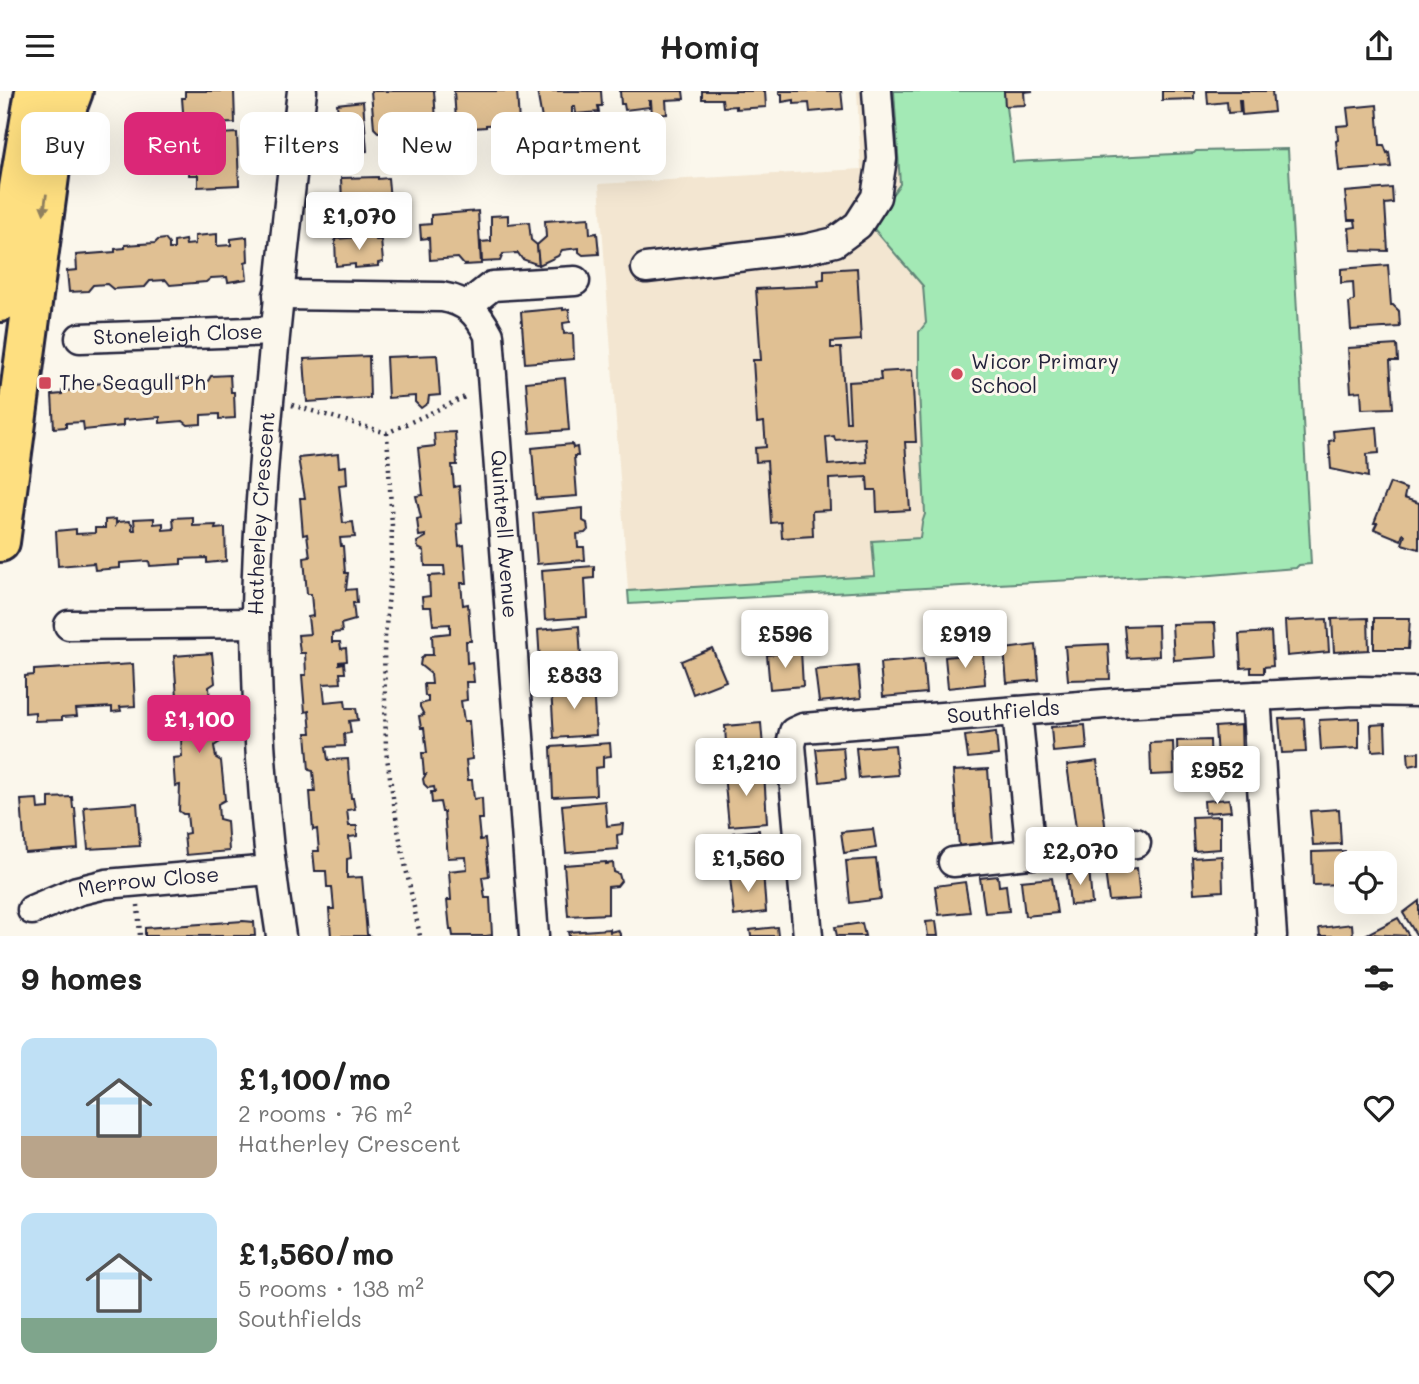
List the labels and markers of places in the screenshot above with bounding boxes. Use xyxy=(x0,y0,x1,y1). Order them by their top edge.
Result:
pin: £1,070 xyxy=(302,193,416,252)
place label: Wicor Primary School xyxy=(971,347,1119,398)
marker: Wicor Primary School xyxy=(949,366,965,382)
place label: The Seagull Ph xyxy=(59,368,206,395)
marker: The Seagull Ph xyxy=(37,375,53,391)
pin: £596 xyxy=(744,611,826,670)
pin: £919 xyxy=(924,611,1006,670)
pin: £833 xyxy=(533,651,615,711)
pin: £1,100 xyxy=(142,695,256,755)
pin: £1,210 xyxy=(689,739,803,798)
pin: £952 xyxy=(1176,747,1258,806)
pin: £2,070 xyxy=(1023,827,1137,887)
pin: £1,560 xyxy=(691,835,805,894)

